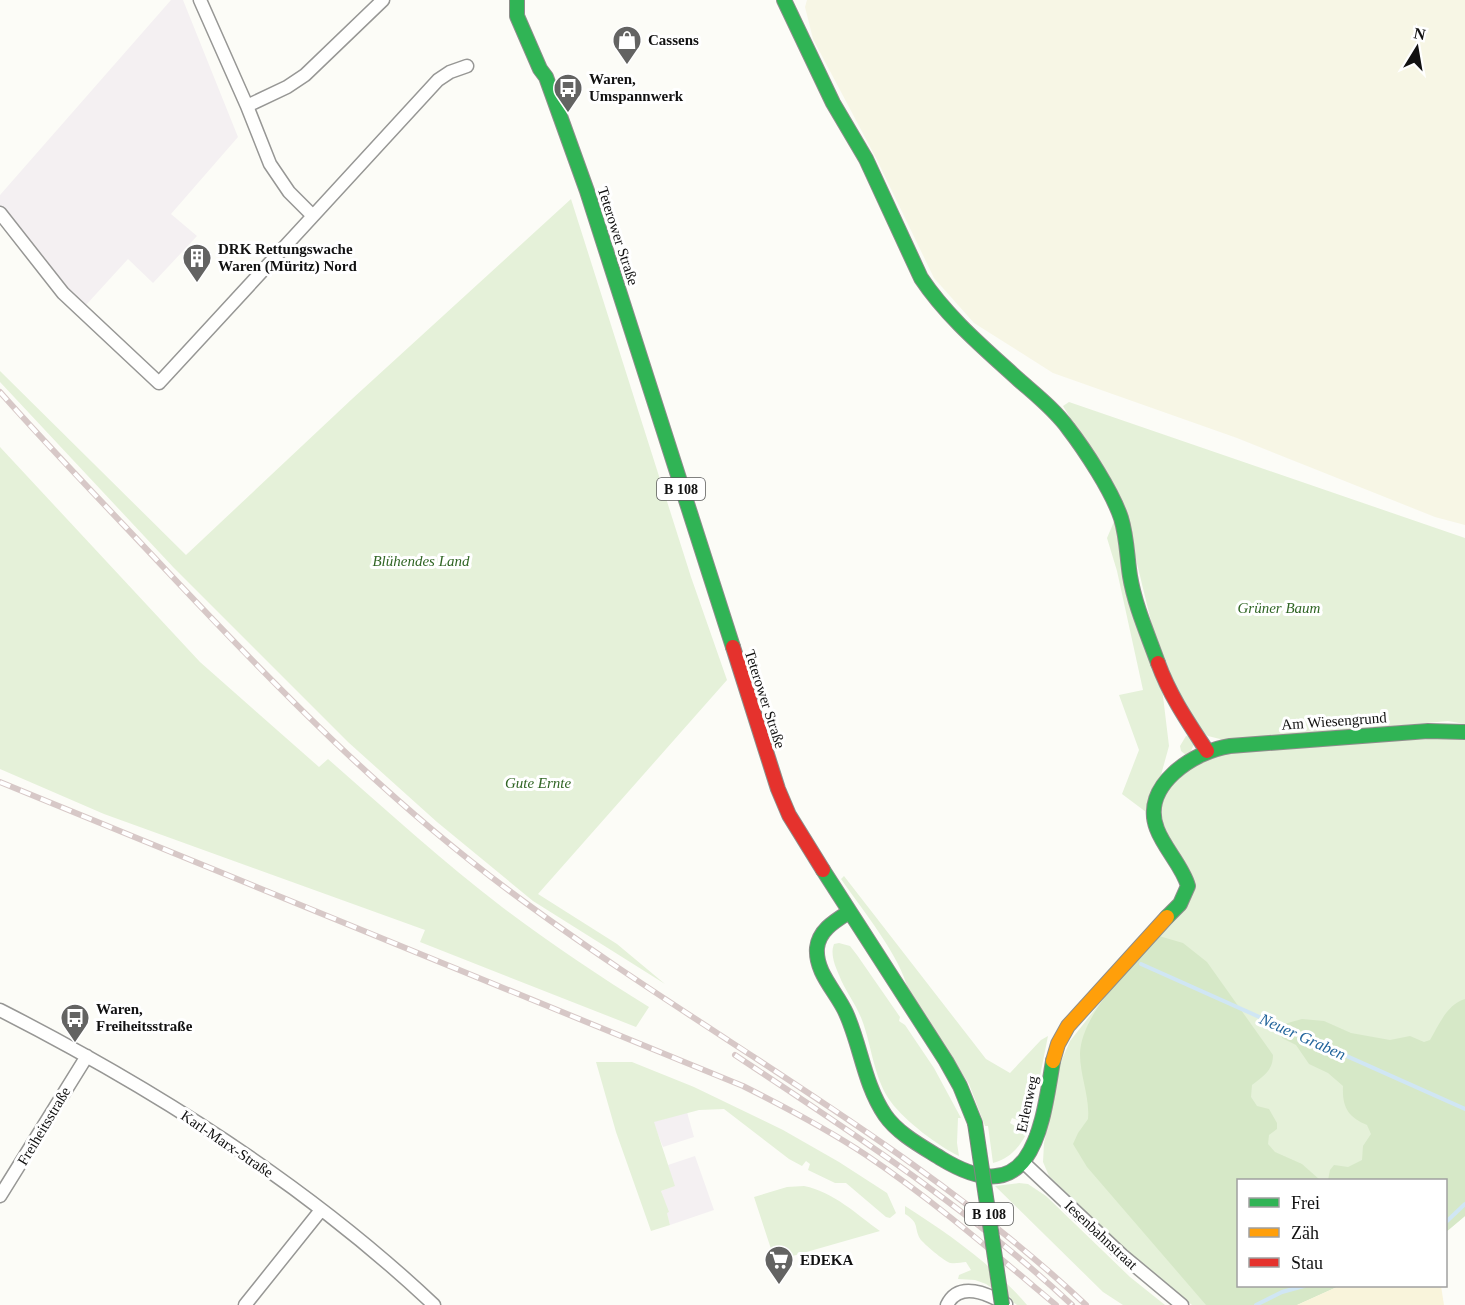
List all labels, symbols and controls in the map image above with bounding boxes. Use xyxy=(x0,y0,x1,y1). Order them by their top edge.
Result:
north arrow xyxy=(1387,18,1447,78)
shop icon: Cassens xyxy=(611,24,643,66)
text: N xyxy=(1412,24,1427,43)
place label: Cassens xyxy=(648,32,699,48)
place label: Waren, Umspannwerk xyxy=(589,71,684,104)
bus stop icon: Waren, Umspannwerk xyxy=(552,72,584,114)
street label: Teterower Straße xyxy=(595,185,642,288)
place label: DRK Rettungswache Waren (Müritz) Nord xyxy=(218,241,358,275)
building icon: DRK Rettungswache Waren (Müritz) Nord xyxy=(181,242,213,284)
road number: B 108 xyxy=(657,478,705,500)
park label: Blühendes Land xyxy=(372,553,470,569)
park label: Grüner Baum xyxy=(1238,600,1321,616)
street label: Teterower Straße xyxy=(742,648,789,751)
street label: Am Wiesengrund xyxy=(1281,709,1388,733)
park label: Gute Ernte xyxy=(505,775,571,791)
place label: Waren, Freiheitsstraße xyxy=(96,1001,193,1034)
bus stop icon: Waren, Freiheitsstraße xyxy=(59,1002,91,1044)
water label: Neuer Graben xyxy=(1256,1010,1348,1063)
street label: Erlenweg xyxy=(1013,1074,1041,1134)
street label: Freiheitsstraße xyxy=(14,1084,74,1168)
street label: Karl-Marx-Straße xyxy=(178,1107,276,1181)
legend xyxy=(1237,1179,1447,1287)
text: Frei xyxy=(1291,1193,1320,1213)
street label: Iesenbahnstraat xyxy=(1061,1197,1141,1273)
road number: B 108 xyxy=(965,1203,1013,1225)
text: Zäh xyxy=(1291,1223,1319,1243)
supermarket icon: EDEKA xyxy=(763,1244,795,1286)
place label: EDEKA xyxy=(800,1252,854,1268)
text: Stau xyxy=(1291,1253,1323,1273)

